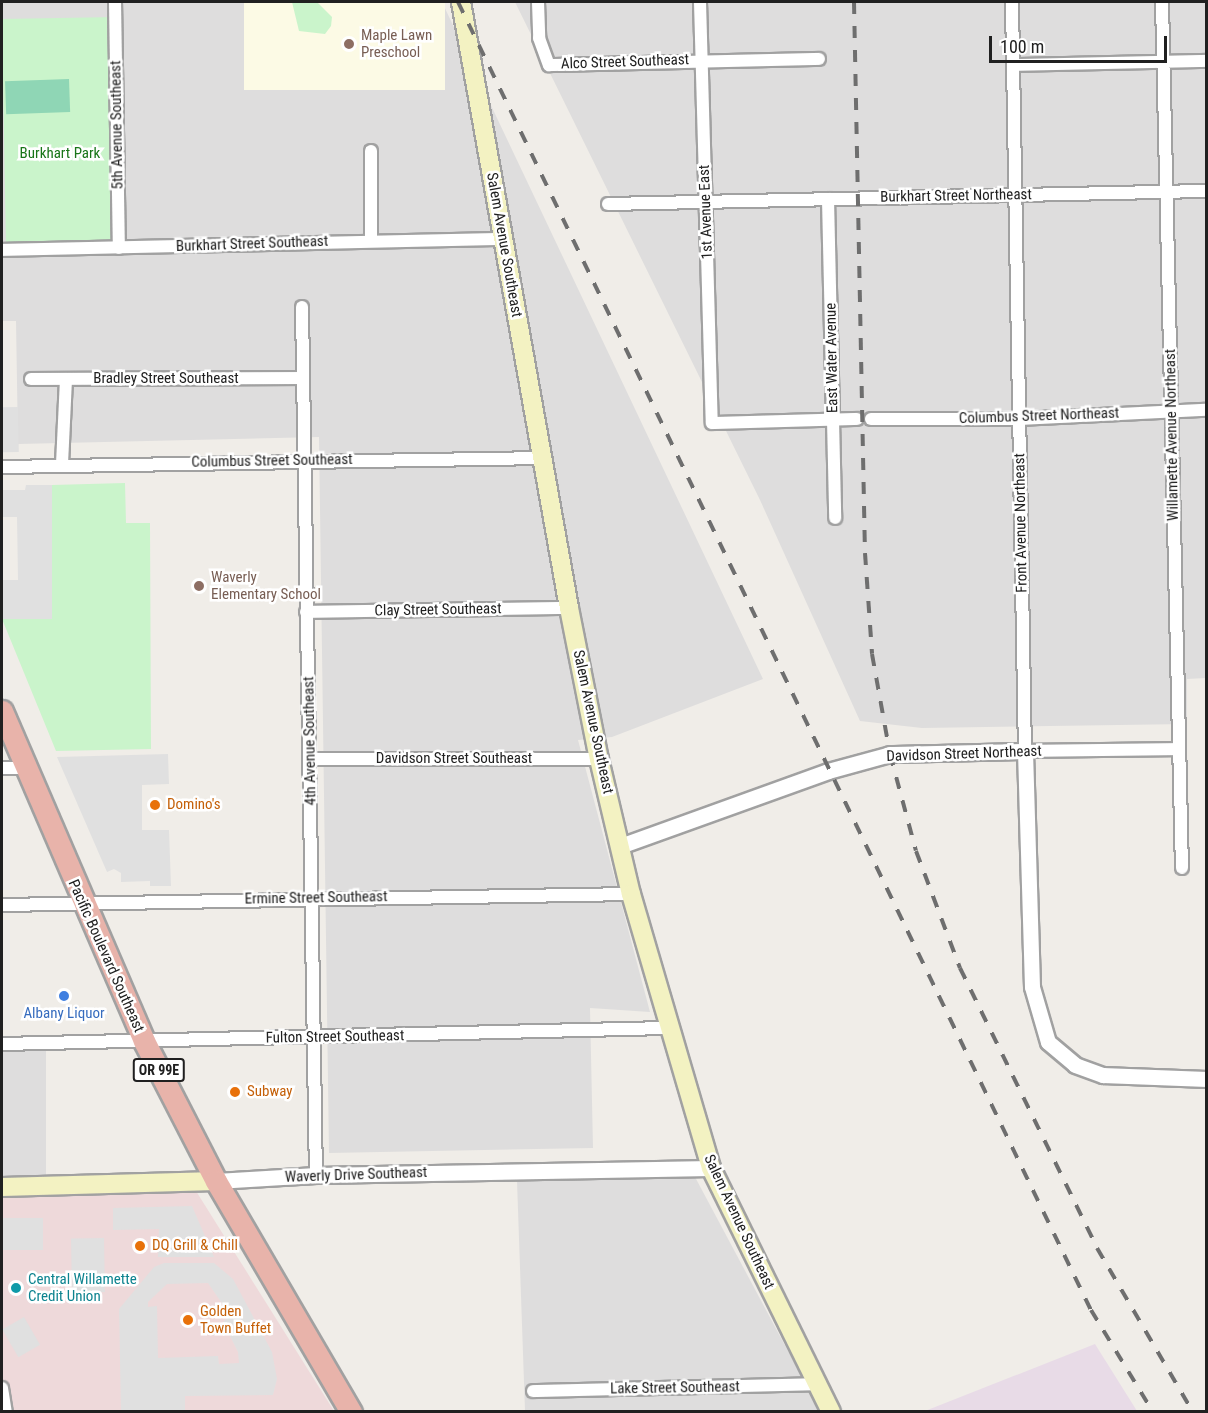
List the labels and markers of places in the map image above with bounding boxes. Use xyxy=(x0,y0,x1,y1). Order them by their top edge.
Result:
place label: Maple Lawn Preschool xyxy=(361,26,432,61)
marker: Maple Lawn Preschool xyxy=(342,37,356,51)
place label: Waverly Elementary School xyxy=(211,568,321,603)
marker: Waverly Elementary School xyxy=(192,579,206,593)
place label: Domino's xyxy=(167,796,221,814)
marker: Domino's xyxy=(148,798,162,812)
marker: Albany Liquor xyxy=(57,989,71,1003)
place label: Albany Liquor xyxy=(23,1005,105,1023)
place label: Subway xyxy=(247,1083,292,1101)
marker: Subway xyxy=(228,1085,242,1099)
place label: DQ Grill & Chill xyxy=(152,1237,238,1255)
marker: DQ Grill & Chill xyxy=(133,1239,147,1253)
place label: Central Willamette Credit Union xyxy=(28,1270,137,1305)
marker: Central Willamette Credit Union xyxy=(9,1281,23,1295)
place label: Golden Town Buffet xyxy=(200,1302,271,1337)
marker: Golden Town Buffet xyxy=(181,1313,195,1327)

